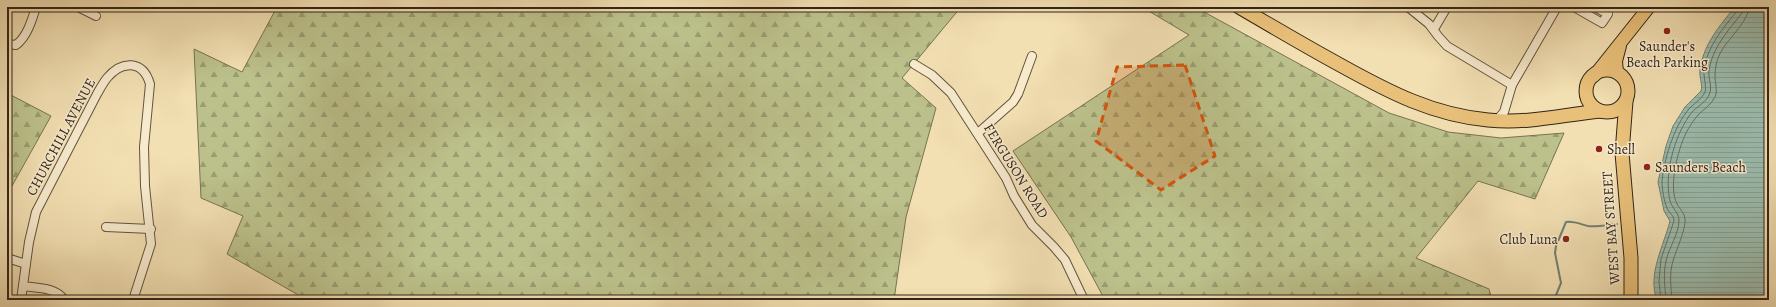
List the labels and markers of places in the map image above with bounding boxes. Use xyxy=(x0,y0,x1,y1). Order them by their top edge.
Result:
marker: Saunder's Beach Parking xyxy=(1662,26,1672,36)
place label: Saunder's Beach Parking xyxy=(1626,37,1708,72)
place label: Shell xyxy=(1607,140,1635,159)
marker: Shell xyxy=(1594,144,1604,154)
place label: Saunders Beach xyxy=(1655,158,1746,177)
marker: Saunders Beach xyxy=(1642,162,1652,172)
place label: Club Luna xyxy=(1499,230,1558,249)
marker: Club Luna xyxy=(1561,234,1571,244)

